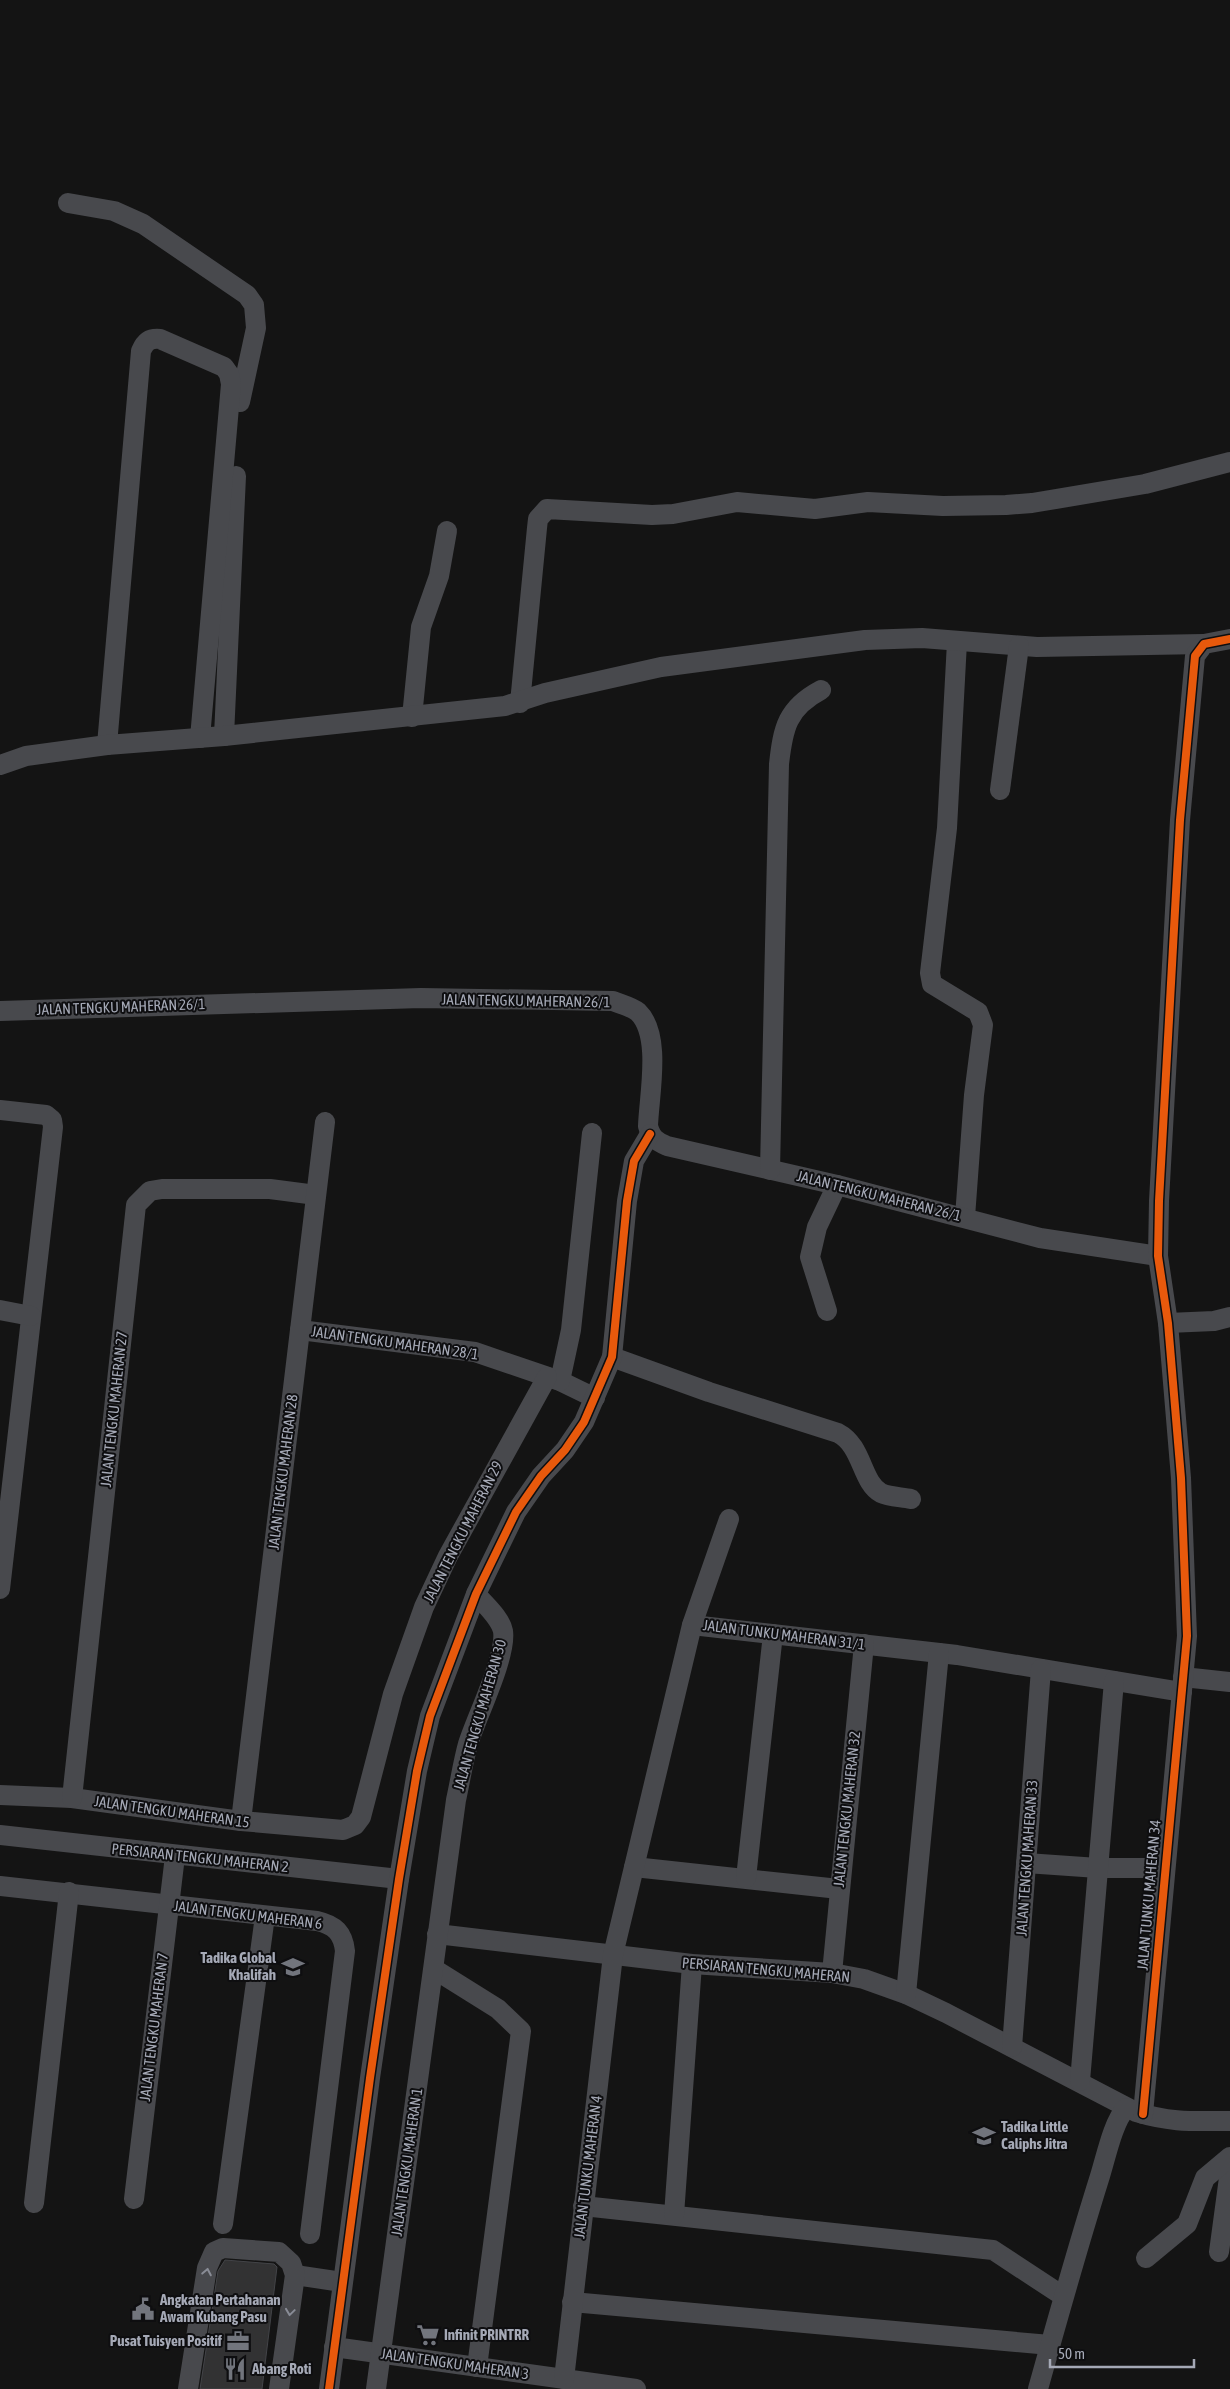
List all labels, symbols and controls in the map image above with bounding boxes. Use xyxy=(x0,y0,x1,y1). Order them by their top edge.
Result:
street label: JALAN TENGKU MAHERAN 26/1 xyxy=(442,991,611,1010)
street label: JALAN TENGKU MAHERAN 26/1 xyxy=(36,995,206,1018)
street label: JALAN TENGKU MAHERAN 26/1 xyxy=(795,1167,963,1224)
street label: JALAN TENGKU MAHERAN 28/1 xyxy=(310,1322,480,1363)
street label: JALAN TENGKU MAHERAN 27 xyxy=(97,1330,130,1488)
street label: JALAN TENGKU MAHERAN 28 xyxy=(265,1393,300,1551)
street label: JALAN TENGKU MAHERAN 29 xyxy=(419,1458,506,1605)
street label: JALAN TUNKU MAHERAN 31/1 xyxy=(702,1616,866,1653)
street label: JALAN TENGKU MAHERAN 30 xyxy=(450,1637,509,1792)
street label: JALAN TENGKU MAHERAN 32 xyxy=(830,1730,863,1888)
street label: JALAN TENGKU MAHERAN 33 xyxy=(1013,1779,1040,1937)
street label: JALAN TENGKU MAHERAN 15 xyxy=(93,1792,251,1831)
street label: JALAN TUNKU MAHERAN 34 xyxy=(1133,1819,1164,1971)
street label: PERSIARAN TENGKU MAHERAN 2 xyxy=(111,1840,289,1875)
street label: JALAN TENGKU MAHERAN 6 xyxy=(173,1897,323,1932)
place label: Tadika Global Khalifah xyxy=(200,1949,277,1983)
street label: JALAN TENGKU MAHERAN 7 xyxy=(136,1952,171,2102)
school or university icon: Tadika Global Khalifah xyxy=(280,1954,306,1980)
street label: PERSIARAN TENGKU MAHERAN xyxy=(681,1954,851,1985)
street label: JALAN TENGKU MAHERAN 1 xyxy=(388,2087,425,2237)
street label: JALAN TUNKU MAHERAN 4 xyxy=(570,2094,605,2239)
place label: Tadika Little Caliphs Jitra xyxy=(1001,2118,1068,2152)
school or university icon: Tadika Little Caliphs Jitra xyxy=(971,2123,997,2149)
one-way arrow xyxy=(202,2267,212,2276)
place label: Angkatan Pertahanan Awam Kubang Pasu xyxy=(159,2291,281,2325)
public building icon: Angkatan Pertahanan Awam Kubang Pasu xyxy=(130,2296,156,2322)
one-way arrow xyxy=(285,2308,296,2316)
supermarket icon: Infinit PRINTRR xyxy=(415,2322,441,2348)
place label: Infinit PRINTRR xyxy=(444,2326,529,2343)
office icon: Pusat Tuisyen Positif xyxy=(225,2328,251,2354)
place label: Pusat Tuisyen Positif xyxy=(110,2332,223,2349)
scale bar xyxy=(1050,2336,1194,2368)
street label: JALAN TENGKU MAHERAN 3 xyxy=(380,2345,530,2382)
text: 50 m xyxy=(1058,2345,1085,2362)
restaurant icon: Abang Roti xyxy=(222,2356,248,2382)
place label: Abang Roti xyxy=(251,2360,312,2377)

